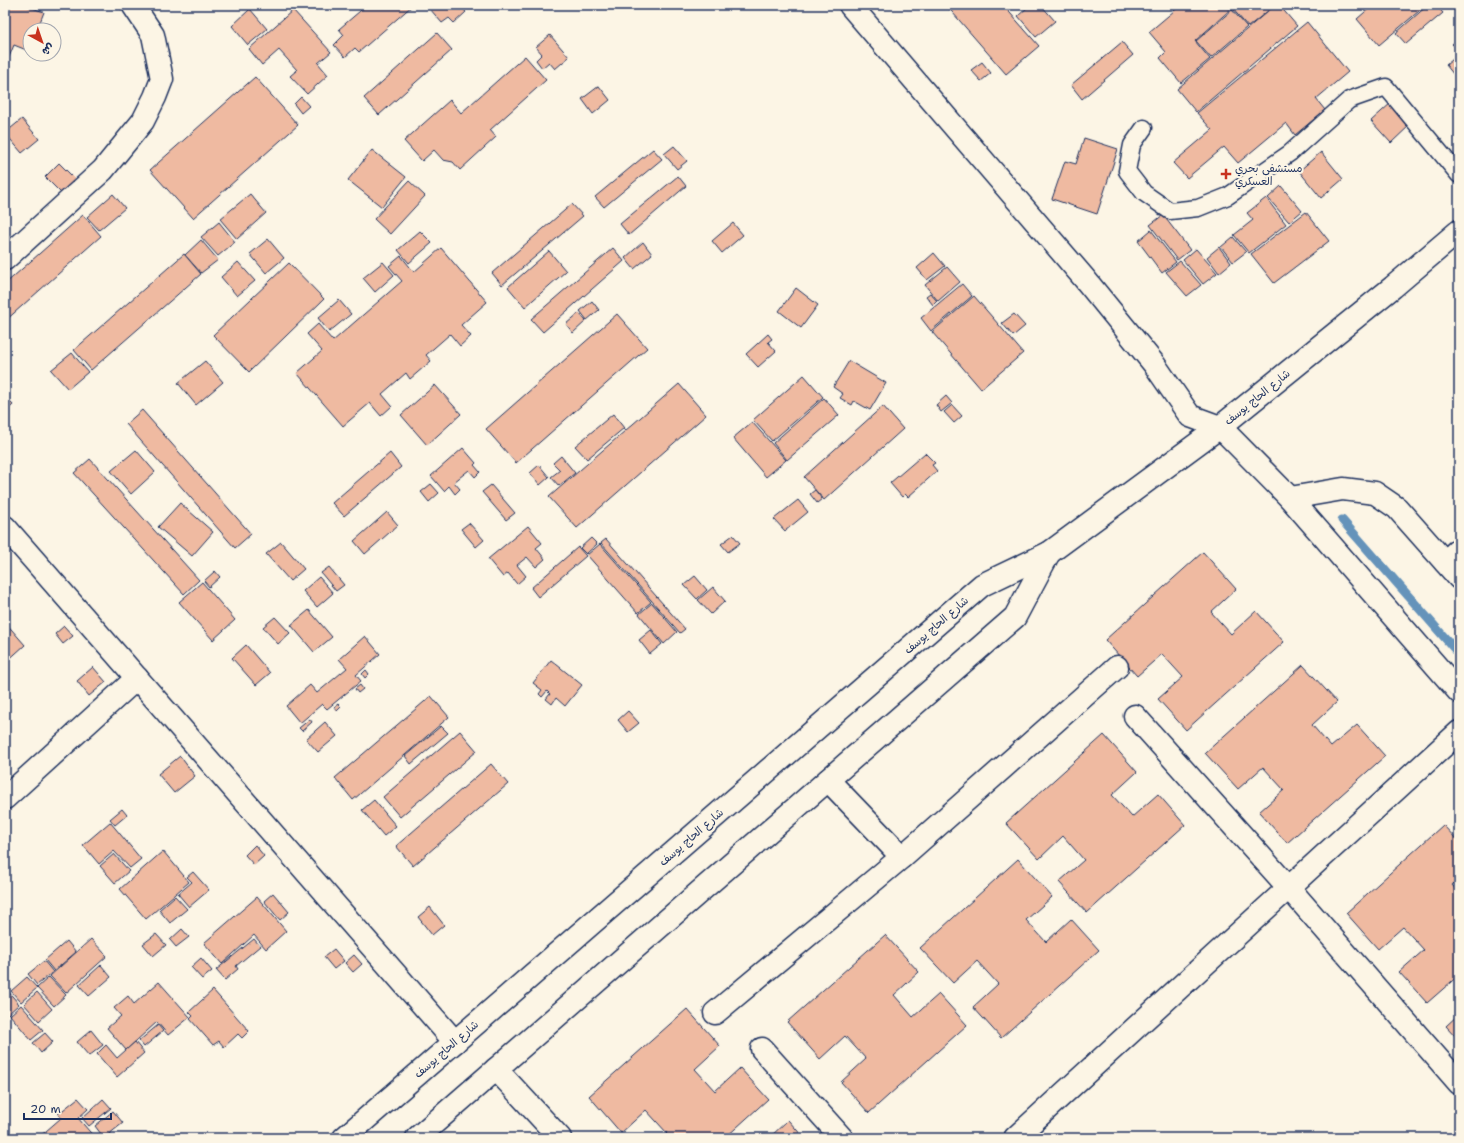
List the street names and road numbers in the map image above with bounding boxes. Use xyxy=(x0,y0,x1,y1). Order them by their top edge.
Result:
street label: شارع الحاج يوسف xyxy=(1221,366,1294,429)
street label: شارع الحاج يوسف xyxy=(901,593,972,658)
street label: شارع الحاج يوسف xyxy=(656,805,727,870)
street label: شارع الحاج يوسف xyxy=(411,1017,482,1082)

